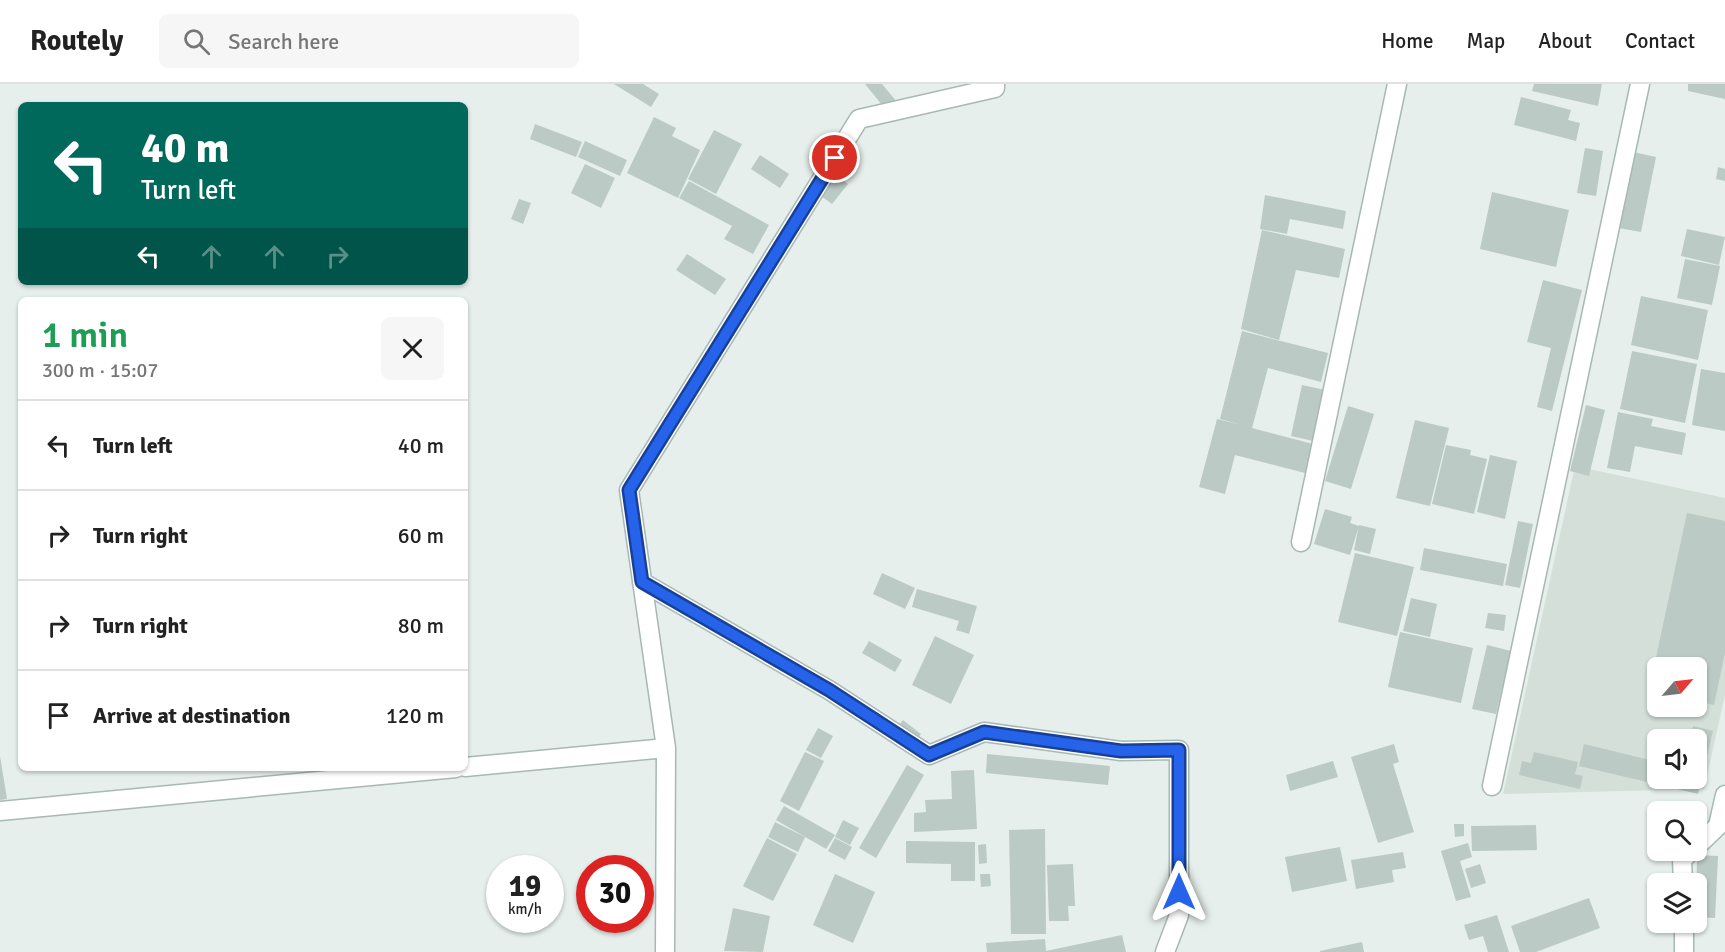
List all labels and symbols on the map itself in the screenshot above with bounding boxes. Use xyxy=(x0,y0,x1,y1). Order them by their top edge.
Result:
pin xyxy=(809,132,860,183)
north arrow xyxy=(1647,657,1707,717)
speed limit sign: 30 xyxy=(576,855,654,933)
position arrow xyxy=(1147,860,1211,924)

